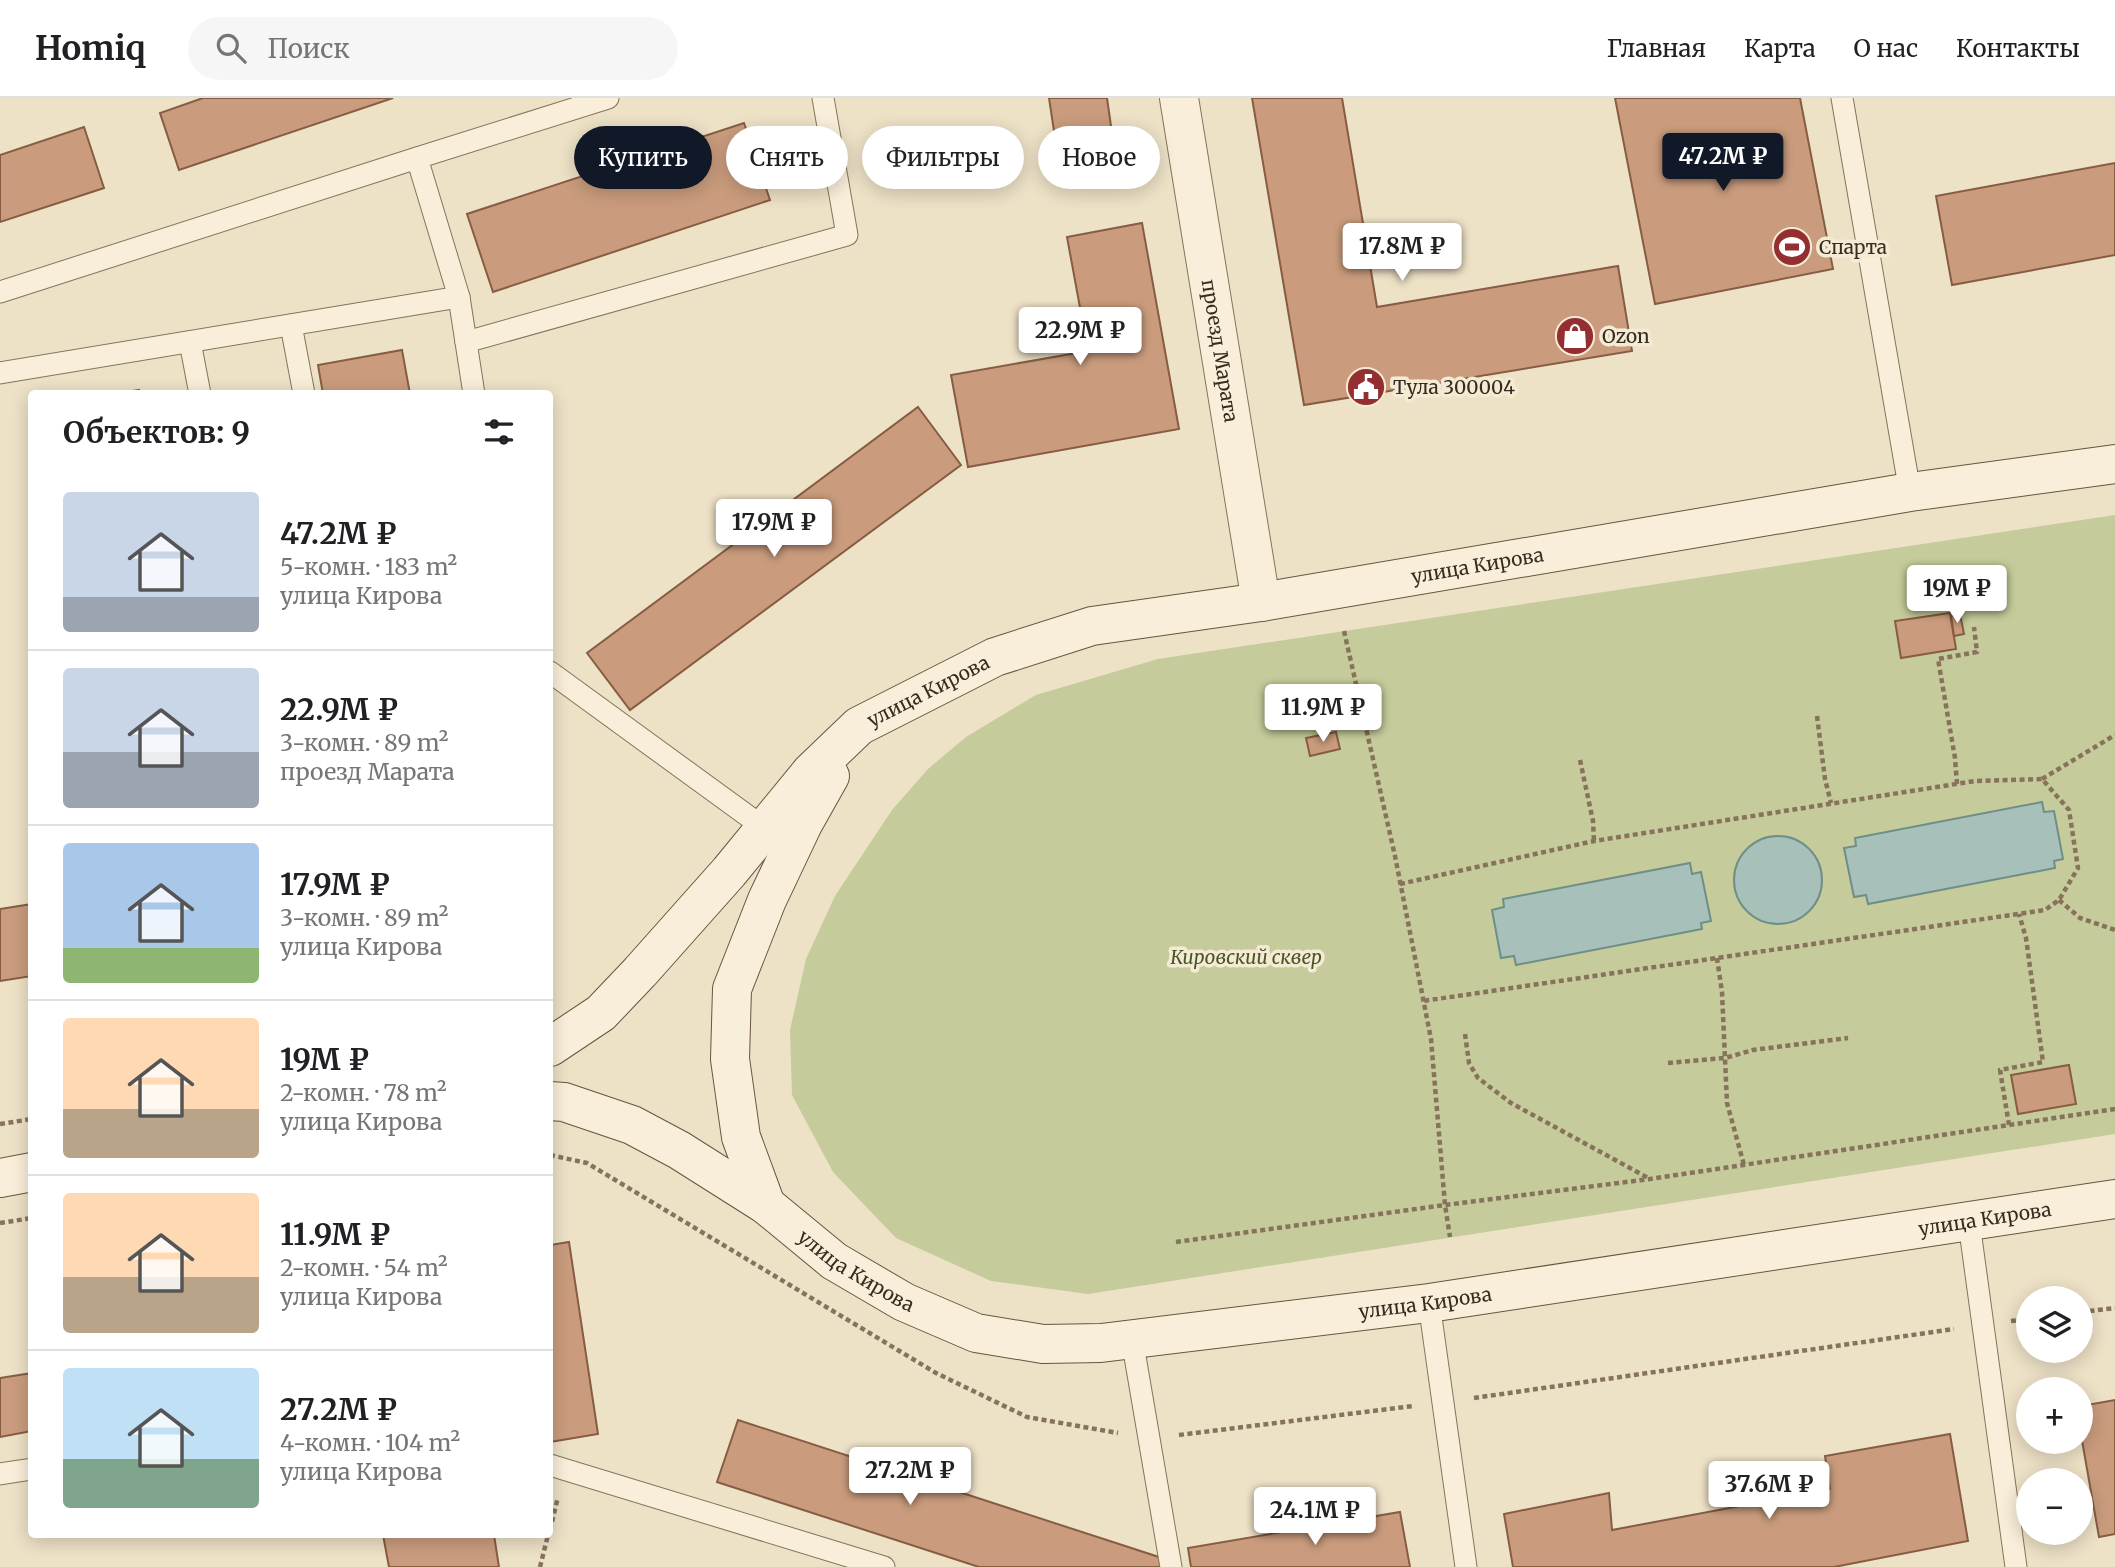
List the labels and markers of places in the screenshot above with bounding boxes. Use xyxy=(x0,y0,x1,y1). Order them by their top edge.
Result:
pin: 47.2M ₽ xyxy=(1658,134,1788,193)
pin: 17.8M ₽ xyxy=(1337,223,1467,283)
sports icon: Спарта xyxy=(1771,226,1813,268)
place label: Спарта xyxy=(1819,235,1887,259)
pin: 22.9M ₽ xyxy=(1015,308,1145,367)
shop icon: Ozon xyxy=(1554,315,1596,357)
place label: Ozon xyxy=(1602,324,1650,348)
public building icon: Тула 300004 xyxy=(1345,366,1387,408)
place label: Тула 300004 xyxy=(1393,375,1515,399)
pin: 17.9M ₽ xyxy=(709,500,839,559)
pin: 19M ₽ xyxy=(1908,566,2006,625)
pin: 11.9M ₽ xyxy=(1258,684,1388,744)
pin: 27.2M ₽ xyxy=(845,1448,975,1507)
pin: 37.6M ₽ xyxy=(1704,1462,1834,1521)
pin: 24.1M ₽ xyxy=(1250,1488,1380,1547)

